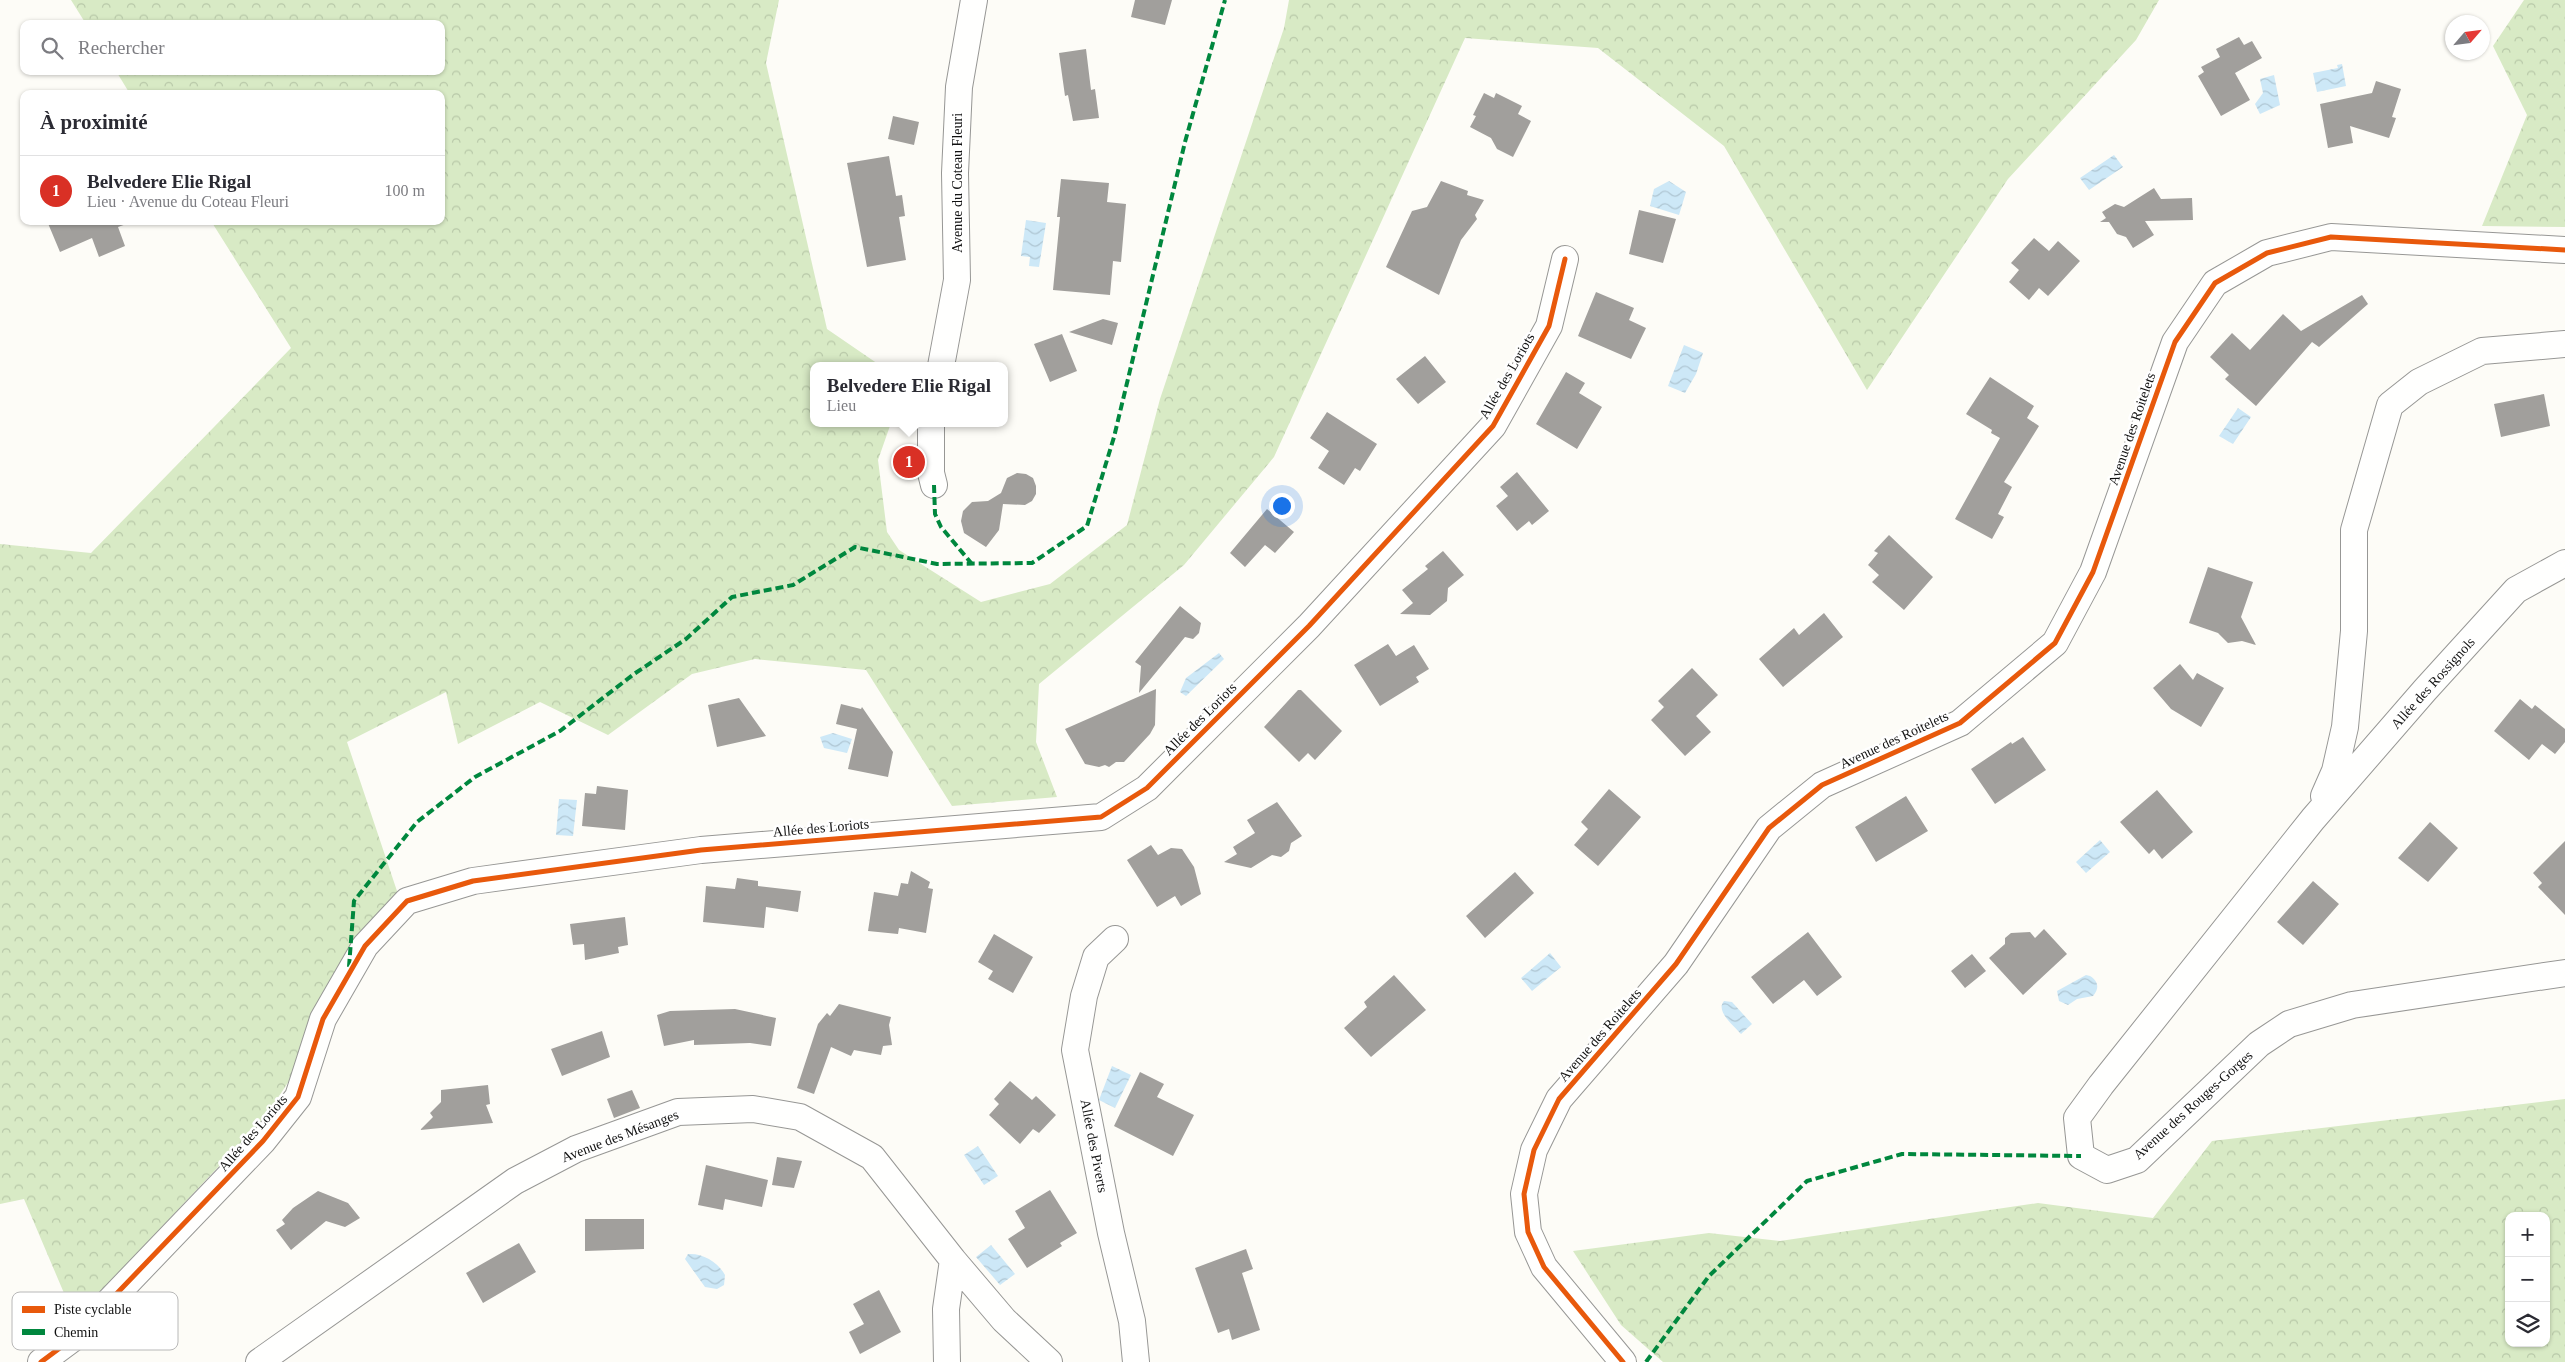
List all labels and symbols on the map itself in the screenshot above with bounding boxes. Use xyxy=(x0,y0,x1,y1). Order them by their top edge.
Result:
north arrow xyxy=(2445,15,2490,60)
street label: Avenue du Coteau Fleuri xyxy=(950,113,965,253)
street label: Allée des Loriots xyxy=(1476,330,1538,422)
street label: Avenue des Roitelets xyxy=(2106,371,2158,487)
pin: 1 xyxy=(893,443,925,481)
your location xyxy=(1269,493,1295,519)
street label: Allée des Rossignols xyxy=(2388,634,2478,732)
street label: Allée des Loriots xyxy=(1161,680,1239,758)
street label: Avenue des Roitelets xyxy=(1837,708,1951,772)
street label: Allée des Loriots xyxy=(772,816,870,840)
street label: Avenue des Roitelets xyxy=(1556,986,1644,1084)
street label: Avenue des Rouges-Gorges xyxy=(2130,1048,2256,1162)
street label: Allée des Loriots xyxy=(216,1092,290,1174)
street label: Allée des Piverts xyxy=(1078,1098,1110,1194)
street label: Avenue des Mésanges xyxy=(559,1107,681,1165)
legend xyxy=(12,1292,178,1350)
text: Piste cyclable xyxy=(54,1302,131,1317)
text: Chemin xyxy=(54,1325,98,1340)

